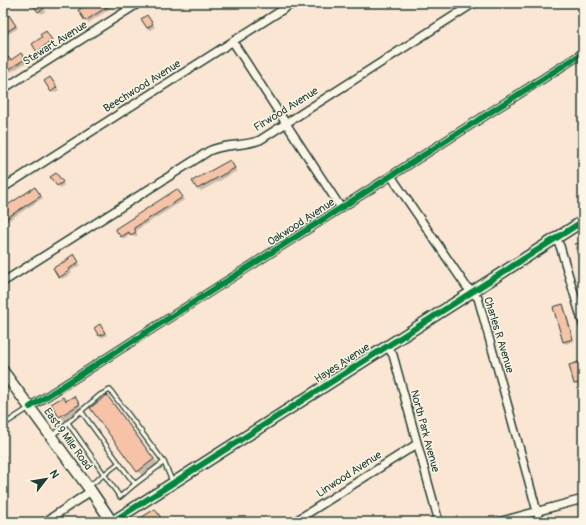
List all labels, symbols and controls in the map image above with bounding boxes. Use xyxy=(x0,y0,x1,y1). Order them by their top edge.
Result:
street label: Stewart Avenue xyxy=(20,18,90,68)
street label: Beechwood Avenue xyxy=(101,57,184,115)
street label: Firwood Avenue xyxy=(251,84,321,134)
street label: Oakwood Avenue xyxy=(265,195,338,249)
street label: Charles R Avenue xyxy=(481,295,517,375)
street label: Hayes Avenue xyxy=(312,340,373,386)
street label: North Park Avenue xyxy=(408,388,442,474)
street label: East 9 Mile Road xyxy=(41,405,95,473)
street label: Linwood Avenue xyxy=(314,448,385,500)
north arrow xyxy=(26,459,66,499)
text: N xyxy=(47,468,62,481)

